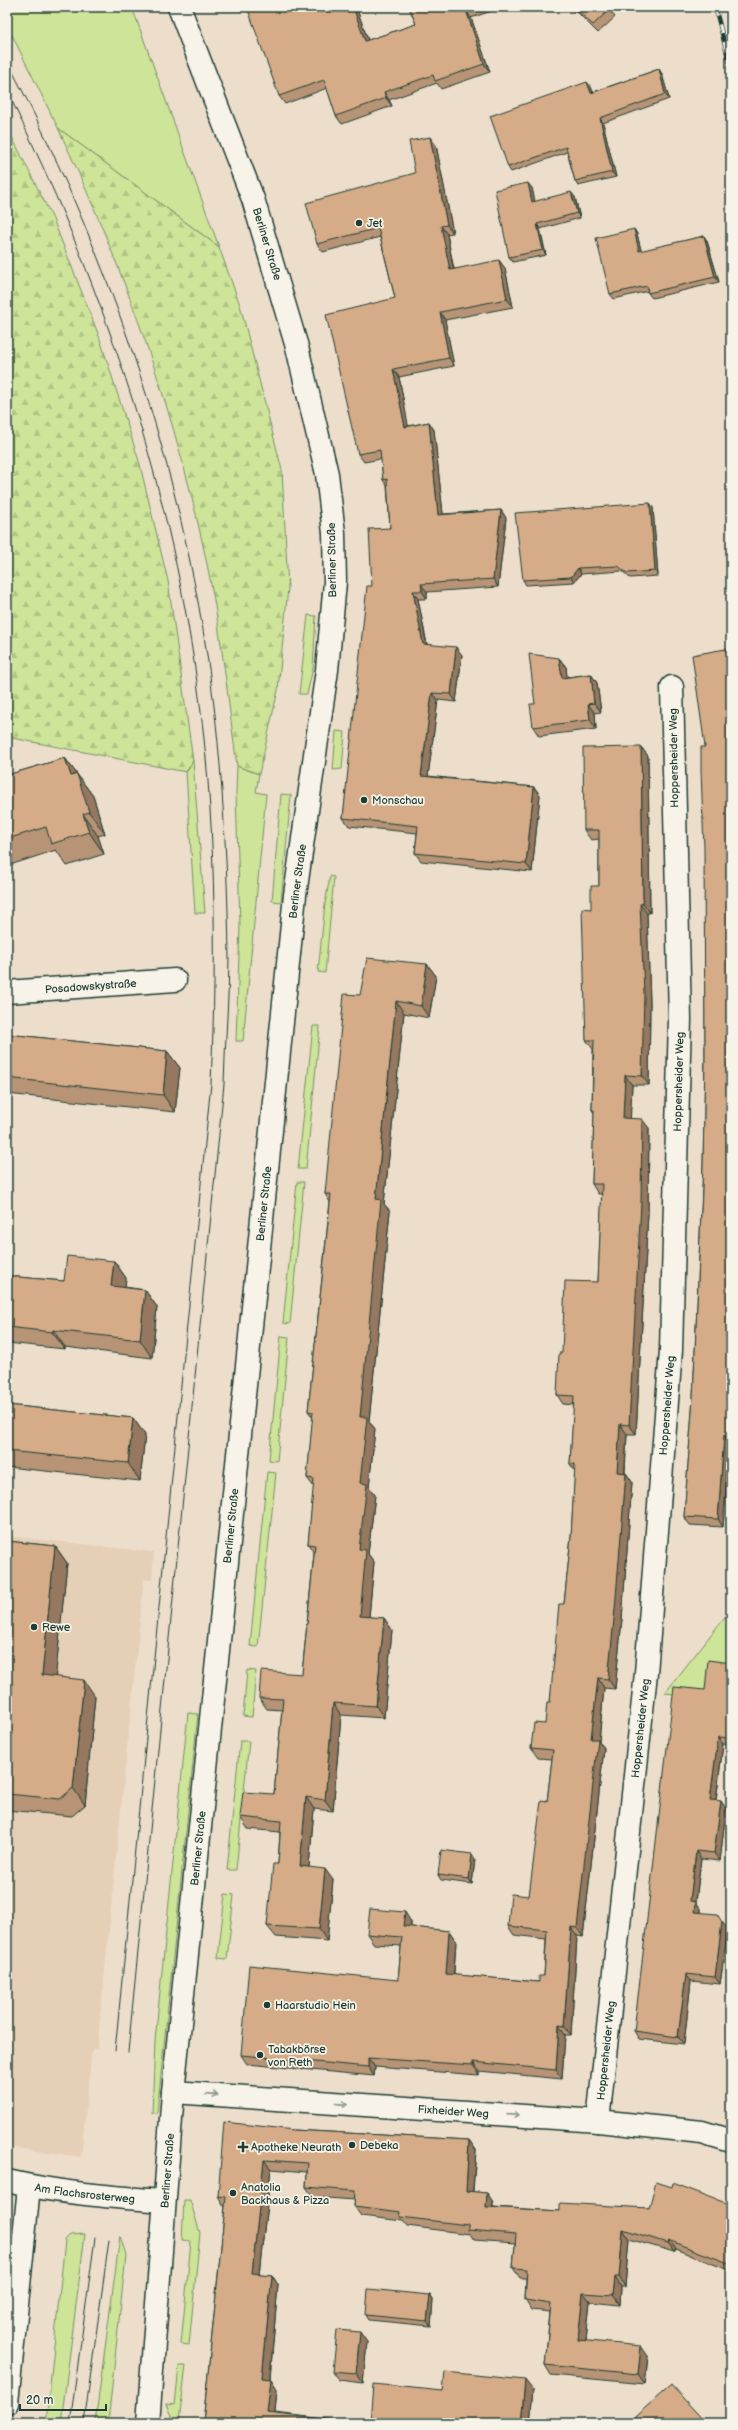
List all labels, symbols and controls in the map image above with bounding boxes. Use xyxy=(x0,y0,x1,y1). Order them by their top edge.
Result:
street label: Berliner Straße xyxy=(250,206,284,282)
place label: Jet xyxy=(367,217,383,230)
marker: Jet xyxy=(354,218,364,228)
street label: Berliner Straße xyxy=(325,522,339,598)
street label: Hoppersheider Weg xyxy=(667,708,681,808)
place label: Monschau xyxy=(372,794,424,807)
marker: Monschau xyxy=(359,795,369,805)
street label: Berliner Straße xyxy=(286,843,309,919)
street label: Posadowskystraße xyxy=(45,976,137,996)
street label: Hoppersheider Weg xyxy=(670,1032,686,1132)
street label: Berliner Straße xyxy=(253,1165,274,1242)
street label: Hoppersheider Weg xyxy=(656,1355,677,1456)
street label: Berliner Straße xyxy=(220,1487,241,1564)
place label: Rewe xyxy=(42,1621,71,1634)
marker: Rewe xyxy=(29,1622,39,1632)
street label: Hoppersheider Weg xyxy=(628,1678,652,1779)
street label: Berliner Straße xyxy=(188,1810,208,1886)
place label: Haarstudio Hein xyxy=(275,1999,356,2012)
marker: Haarstudio Hein xyxy=(262,2000,272,2010)
street label: Hoppersheider Weg xyxy=(594,2000,617,2101)
place label: Tabakbörse von Reth xyxy=(267,2043,326,2069)
marker: Tabakbörse von Reth xyxy=(255,2050,265,2060)
one-way arrow xyxy=(205,2092,218,2099)
one-way arrow xyxy=(335,2100,348,2107)
street label: Fixheider Weg xyxy=(417,2102,489,2120)
one-way arrow xyxy=(506,2112,519,2119)
street label: Berliner Straße xyxy=(158,2132,176,2209)
place label: Debeka xyxy=(360,2139,399,2152)
marker: Debeka xyxy=(347,2140,357,2150)
place label: Apotheke Neurath xyxy=(251,2141,341,2154)
marker: Apotheke Neurath xyxy=(238,2142,248,2152)
street label: Am Flachsrosterweg xyxy=(34,2180,136,2205)
place label: Anatolia Backhaus & Pizza xyxy=(241,2181,329,2207)
marker: Anatolia Backhaus & Pizza xyxy=(228,2188,238,2198)
scale bar xyxy=(20,2386,106,2412)
text: 20 m xyxy=(26,2393,53,2408)

